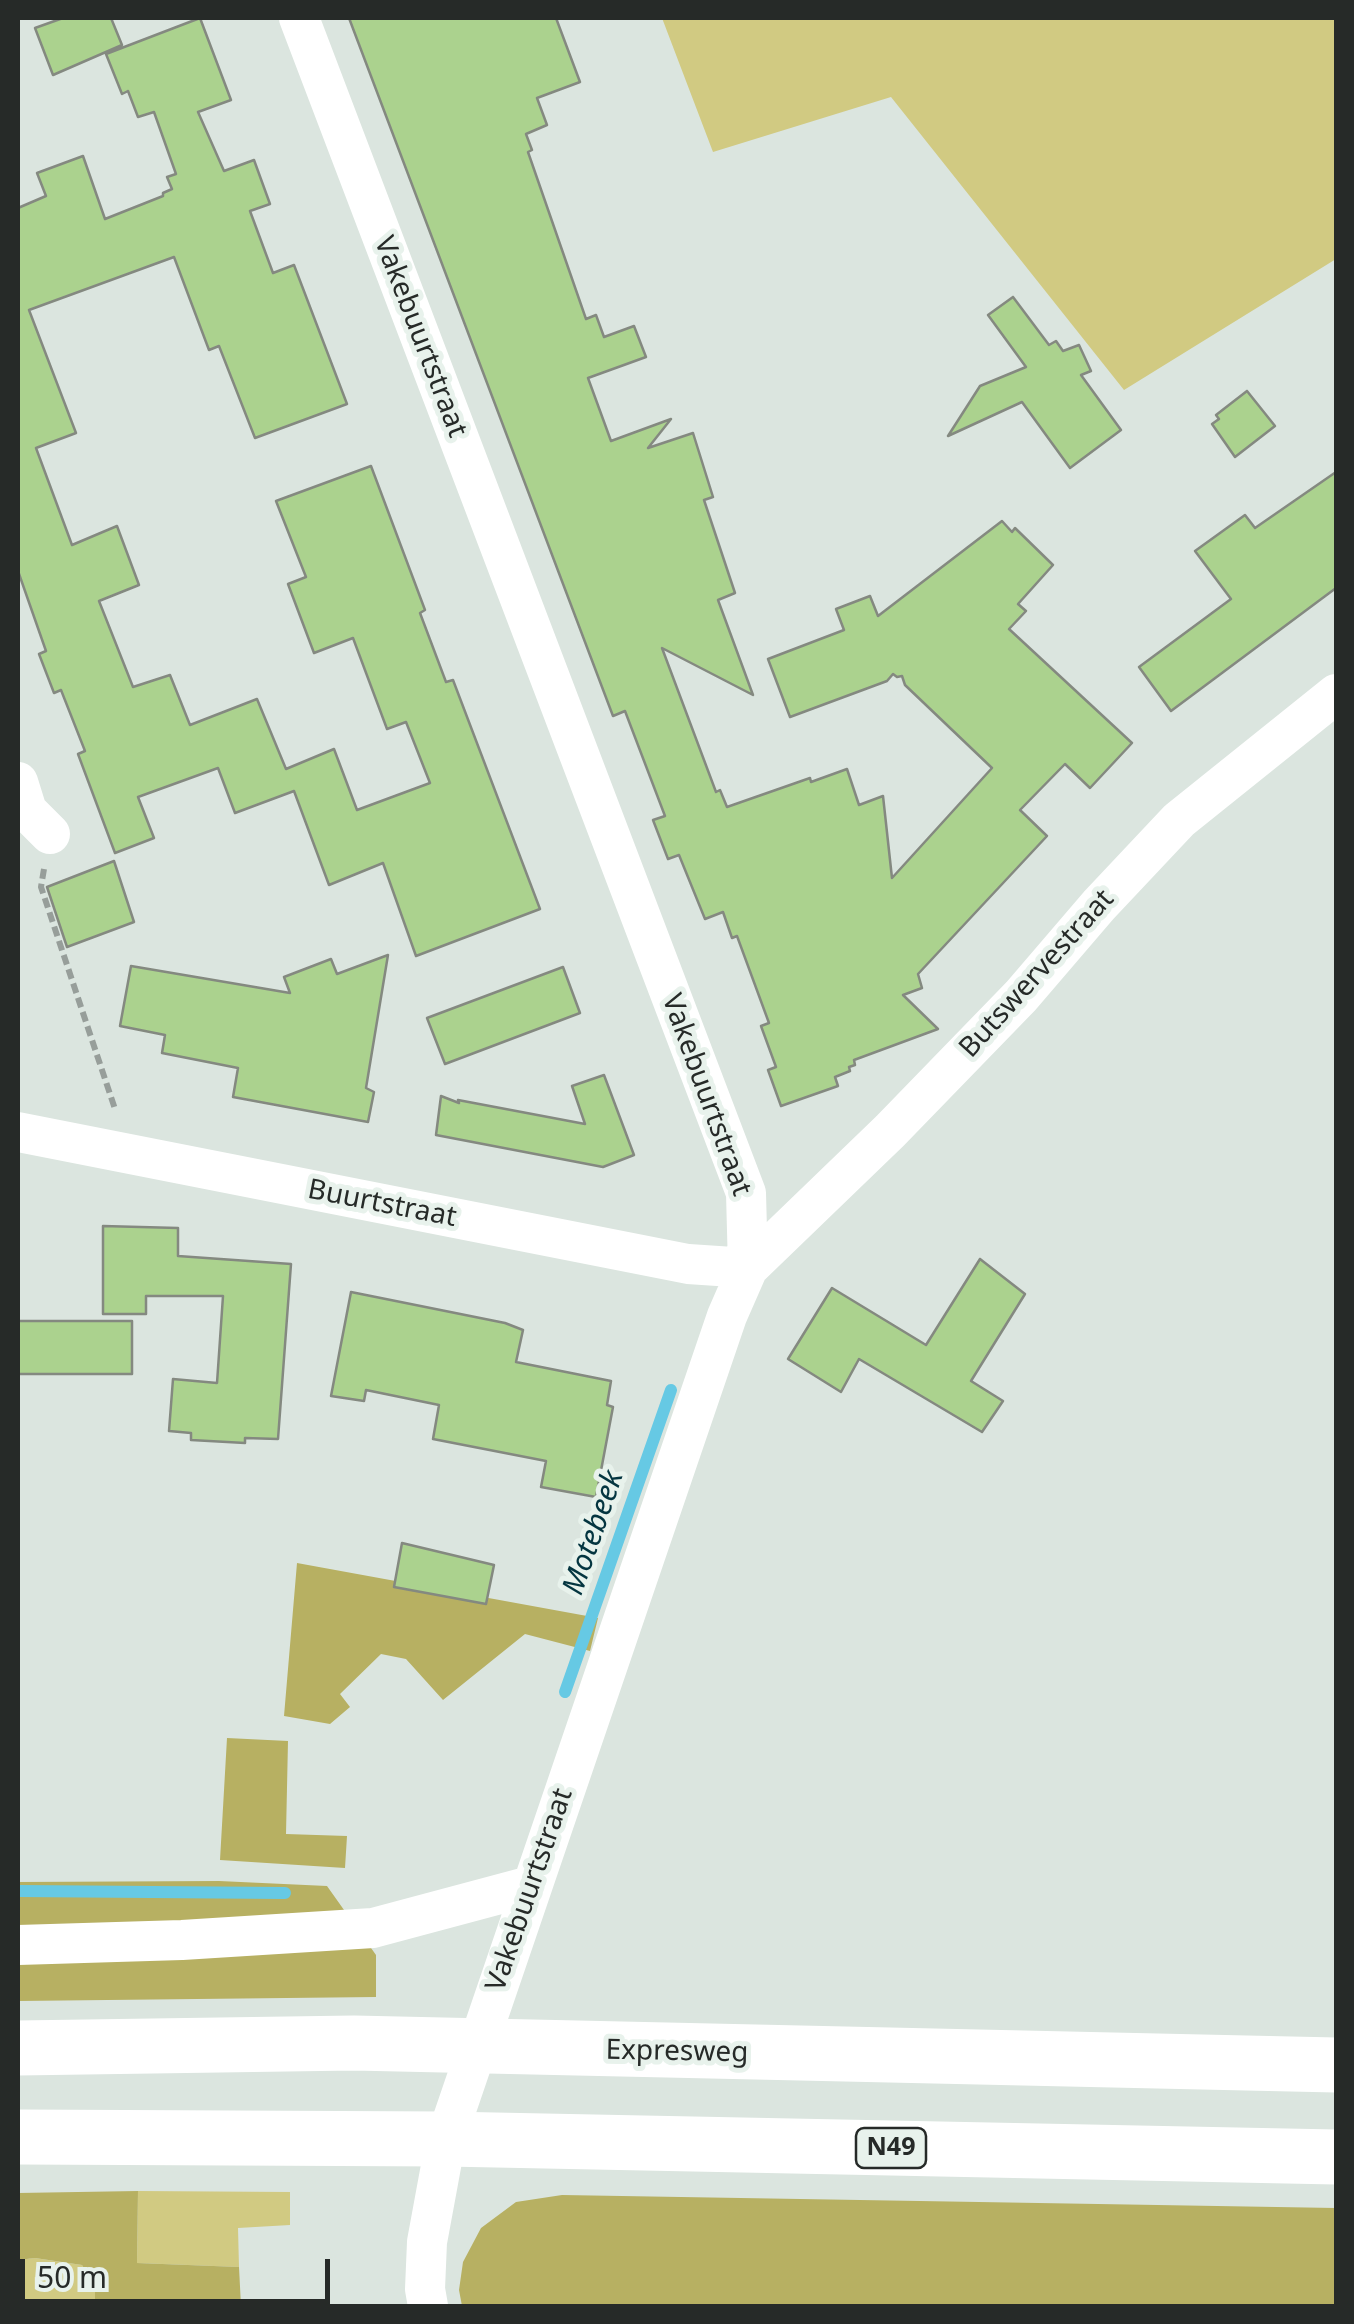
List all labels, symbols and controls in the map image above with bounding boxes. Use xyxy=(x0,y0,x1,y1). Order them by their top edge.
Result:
street label: Vakebuurtstraat xyxy=(366,232,474,442)
street label: Butswervestraat xyxy=(953,883,1121,1065)
street label: Vakebuurtstraat xyxy=(654,990,758,1200)
street label: Buurtstraat xyxy=(305,1173,459,1235)
water label: Motebeek xyxy=(556,1466,632,1600)
street label: Vakebuurtstraat xyxy=(480,1784,580,1996)
street label: Expresweg xyxy=(605,2034,749,2070)
road number: N49 xyxy=(856,2128,926,2168)
scale bar xyxy=(25,2239,335,2301)
text: 50 m xyxy=(37,2256,107,2297)

